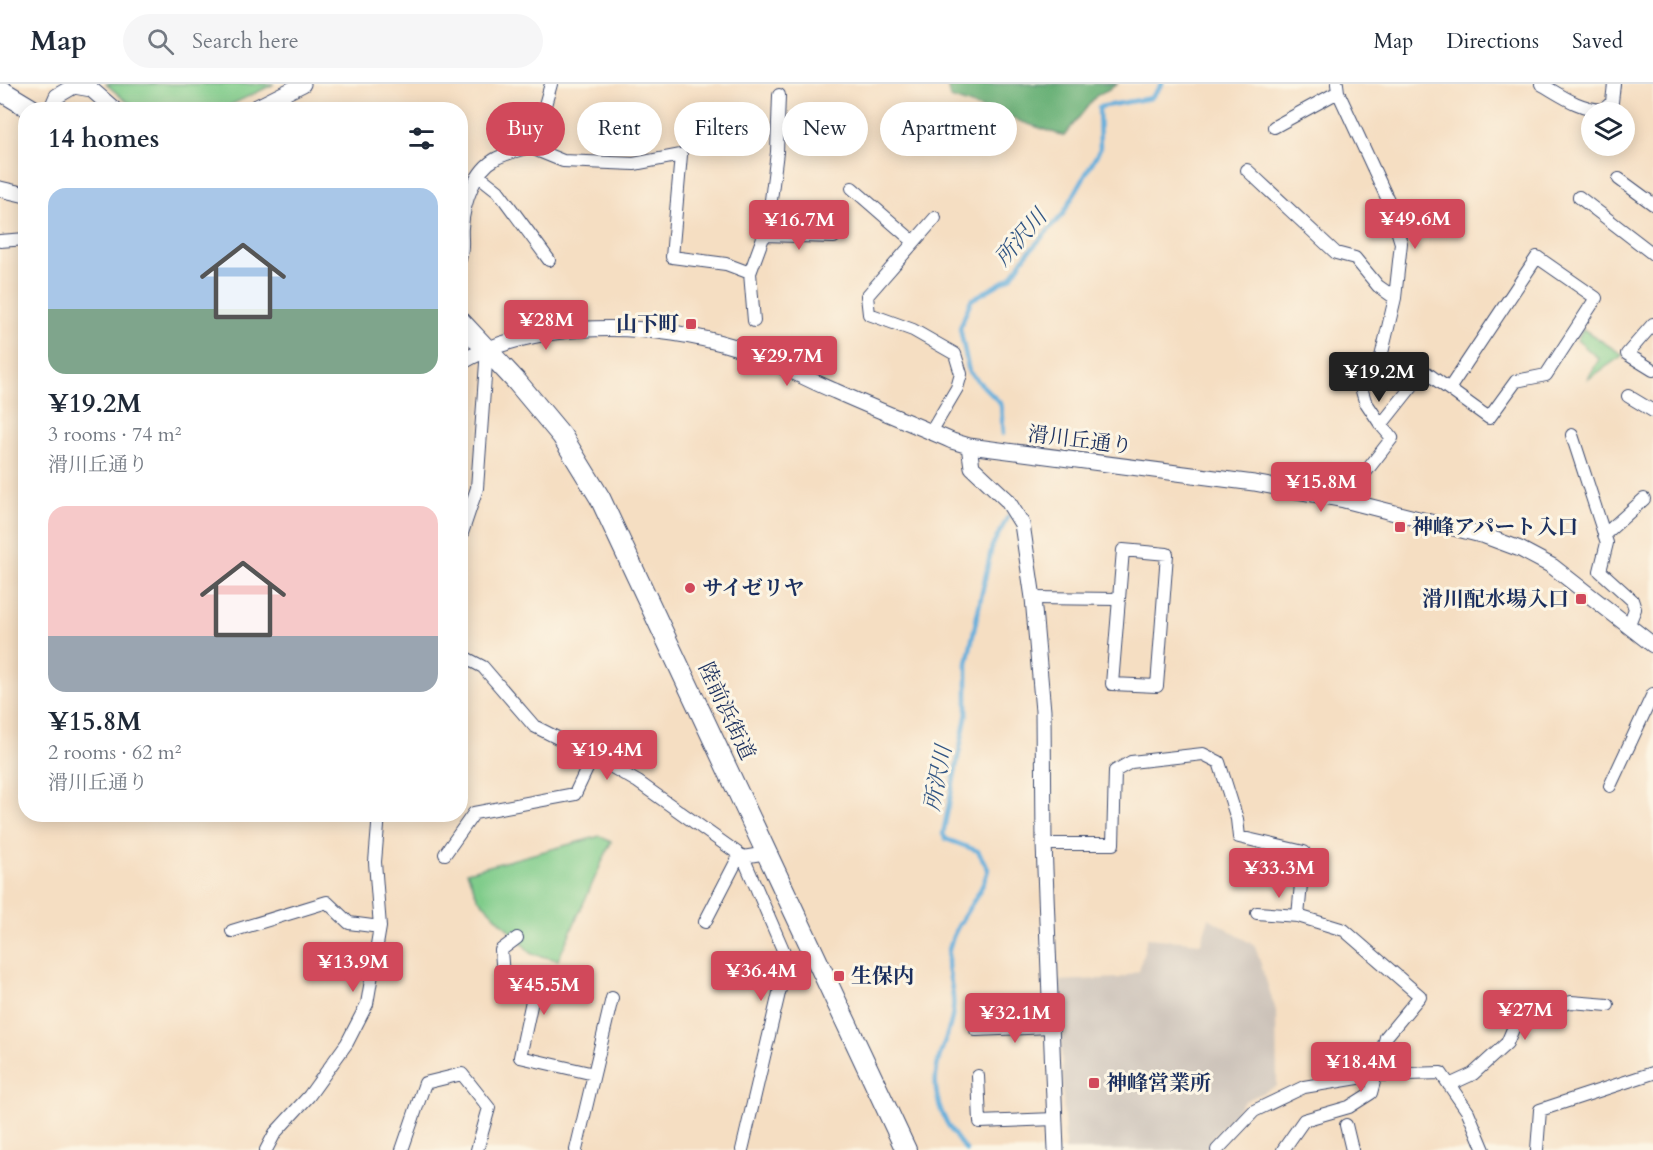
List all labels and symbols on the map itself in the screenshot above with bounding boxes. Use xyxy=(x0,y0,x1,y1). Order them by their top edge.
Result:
pin: ¥49.6M xyxy=(1366,199,1464,250)
pin: ¥16.7M xyxy=(750,200,848,251)
water label: 所沢川 xyxy=(988,201,1055,272)
pin: ¥28M xyxy=(510,300,582,351)
place label: 山下町 xyxy=(616,310,679,339)
marker: 山下町 xyxy=(684,317,698,331)
pin: ¥29.7M xyxy=(738,336,836,387)
pin: ¥19.2M xyxy=(1330,352,1428,403)
street label: 滑川丘通り xyxy=(1026,420,1134,461)
pin: ¥15.8M xyxy=(1272,462,1370,513)
place label: 神峰アパート入口 xyxy=(1412,513,1578,542)
marker: 神峰アパート入口 xyxy=(1393,520,1407,534)
place label: サイゼリヤ xyxy=(702,574,804,603)
marker: サイゼリヤ xyxy=(683,581,697,595)
place label: 滑川配水場入口 xyxy=(1422,585,1569,614)
marker: 滑川配水場入口 xyxy=(1574,592,1588,606)
street label: 陸前浜街道 xyxy=(691,658,762,765)
pin: ¥19.4M xyxy=(558,730,656,781)
water label: 所沢川 xyxy=(917,741,959,813)
pin: ¥33.3M xyxy=(1230,848,1328,899)
pin: ¥13.9M xyxy=(304,942,402,993)
pin: ¥36.4M xyxy=(712,951,810,1002)
place label: 生保内 xyxy=(851,962,914,991)
pin: ¥45.5M xyxy=(495,965,593,1016)
marker: 生保内 xyxy=(832,969,846,983)
pin: ¥27M xyxy=(1489,990,1561,1041)
pin: ¥32.1M xyxy=(966,993,1064,1044)
pin: ¥18.4M xyxy=(1312,1042,1410,1093)
place label: 神峰営業所 xyxy=(1106,1069,1211,1098)
marker: 神峰営業所 xyxy=(1087,1076,1101,1090)

